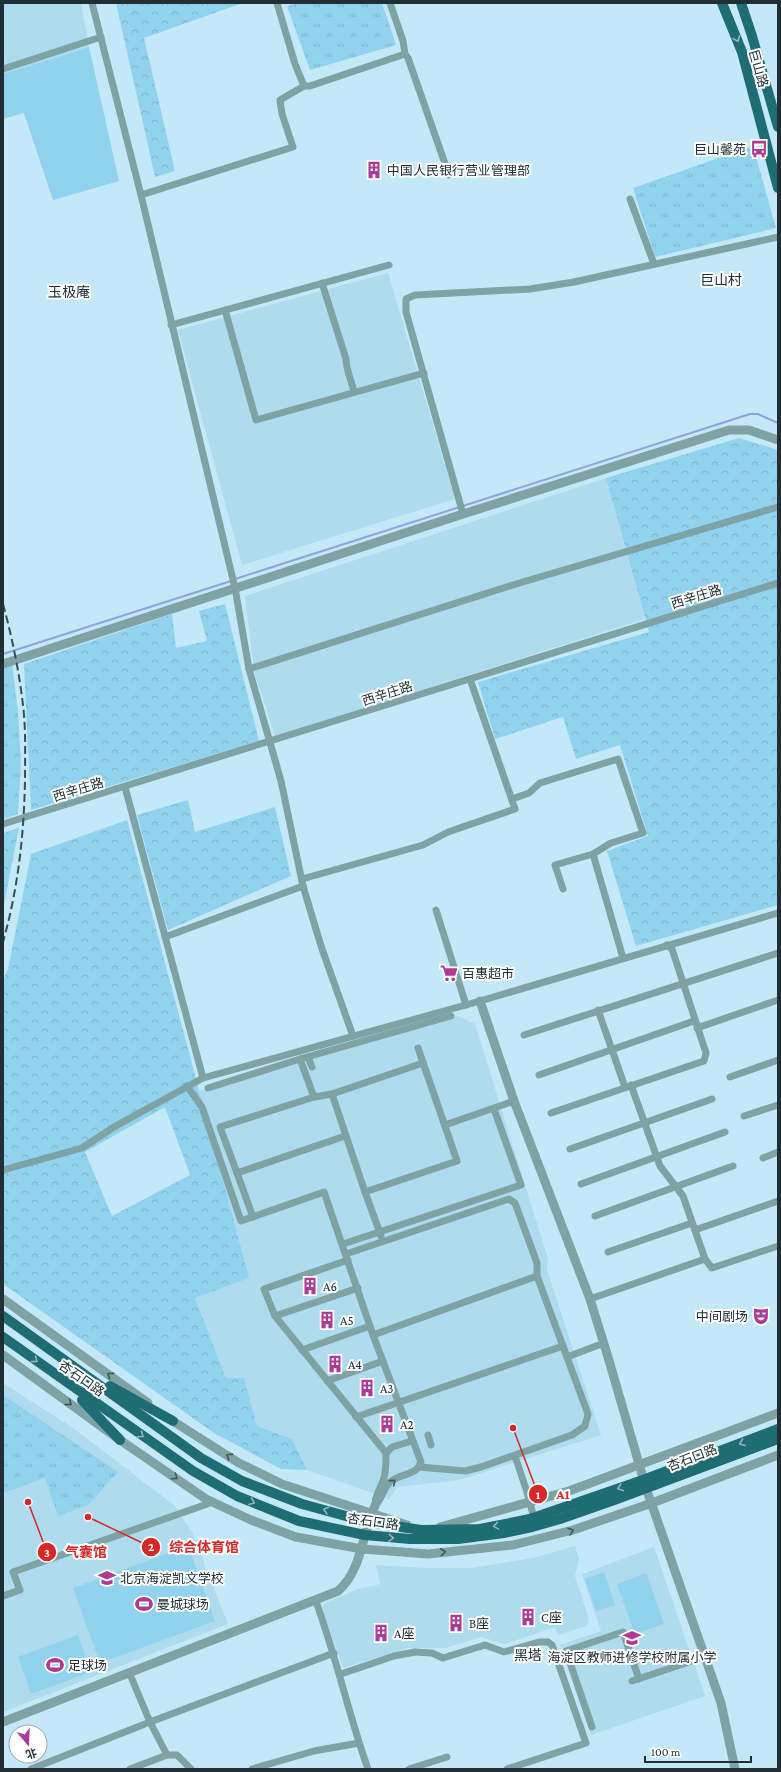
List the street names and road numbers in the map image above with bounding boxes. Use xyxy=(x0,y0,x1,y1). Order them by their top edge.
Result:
street label: 巨山路 xyxy=(746,47,771,89)
street label: 西辛庄路 xyxy=(669,582,723,611)
street label: 西辛庄路 xyxy=(360,678,414,709)
street label: 西辛庄路 xyxy=(51,775,105,804)
street label: 杏石口路 xyxy=(56,1357,107,1399)
street label: 杏石口路 xyxy=(665,1441,719,1474)
street label: 杏石口路 xyxy=(346,1510,400,1533)

